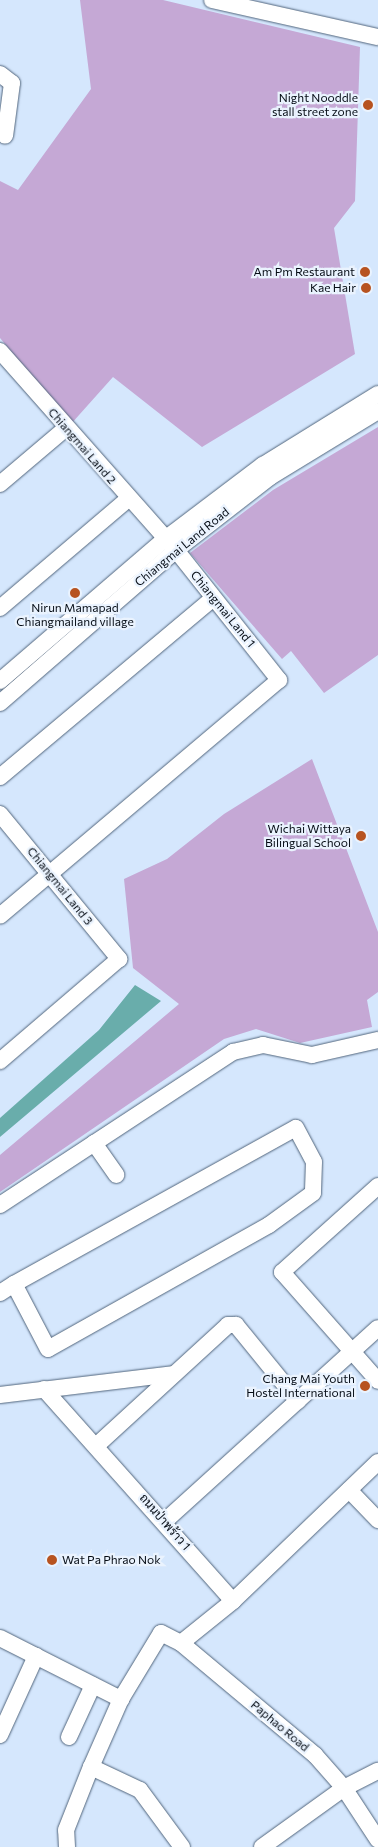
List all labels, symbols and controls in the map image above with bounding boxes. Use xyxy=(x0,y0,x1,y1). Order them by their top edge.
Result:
place label: Night Nooddle stall street zone xyxy=(272,91,358,119)
marker: Night Nooddle stall street zone xyxy=(362,99,374,111)
place label: Am Pm Restaurant xyxy=(254,265,355,279)
marker: Am Pm Restaurant xyxy=(359,266,371,278)
place label: Kae Hair xyxy=(310,281,356,295)
marker: Kae Hair xyxy=(360,282,372,294)
street label: Chiangmai Land 2 xyxy=(45,405,119,487)
street label: Chiangmai Land Road xyxy=(132,505,232,589)
street label: Chiangmai Land 1 xyxy=(188,568,258,650)
marker: Nirun Mamapad Chiangmailand village xyxy=(69,587,81,599)
place label: Nirun Mamapad Chiangmailand village xyxy=(16,601,134,629)
place label: Wichai Wittaya Bilingual School xyxy=(265,822,351,850)
marker: Wichai Wittaya Bilingual School xyxy=(355,830,367,842)
street label: Chiangmai Land 3 xyxy=(24,844,96,928)
place label: Chang Mai Youth Hostel International xyxy=(246,1372,355,1400)
marker: Chang Mai Youth Hostel International xyxy=(359,1380,371,1392)
street label: ถนนป่าพร้าว 1 xyxy=(137,1491,193,1553)
place label: Wat Pa Phrao Nok xyxy=(62,1553,161,1567)
marker: Wat Pa Phrao Nok xyxy=(46,1554,58,1566)
street label: Paphao Road xyxy=(248,1697,312,1755)

